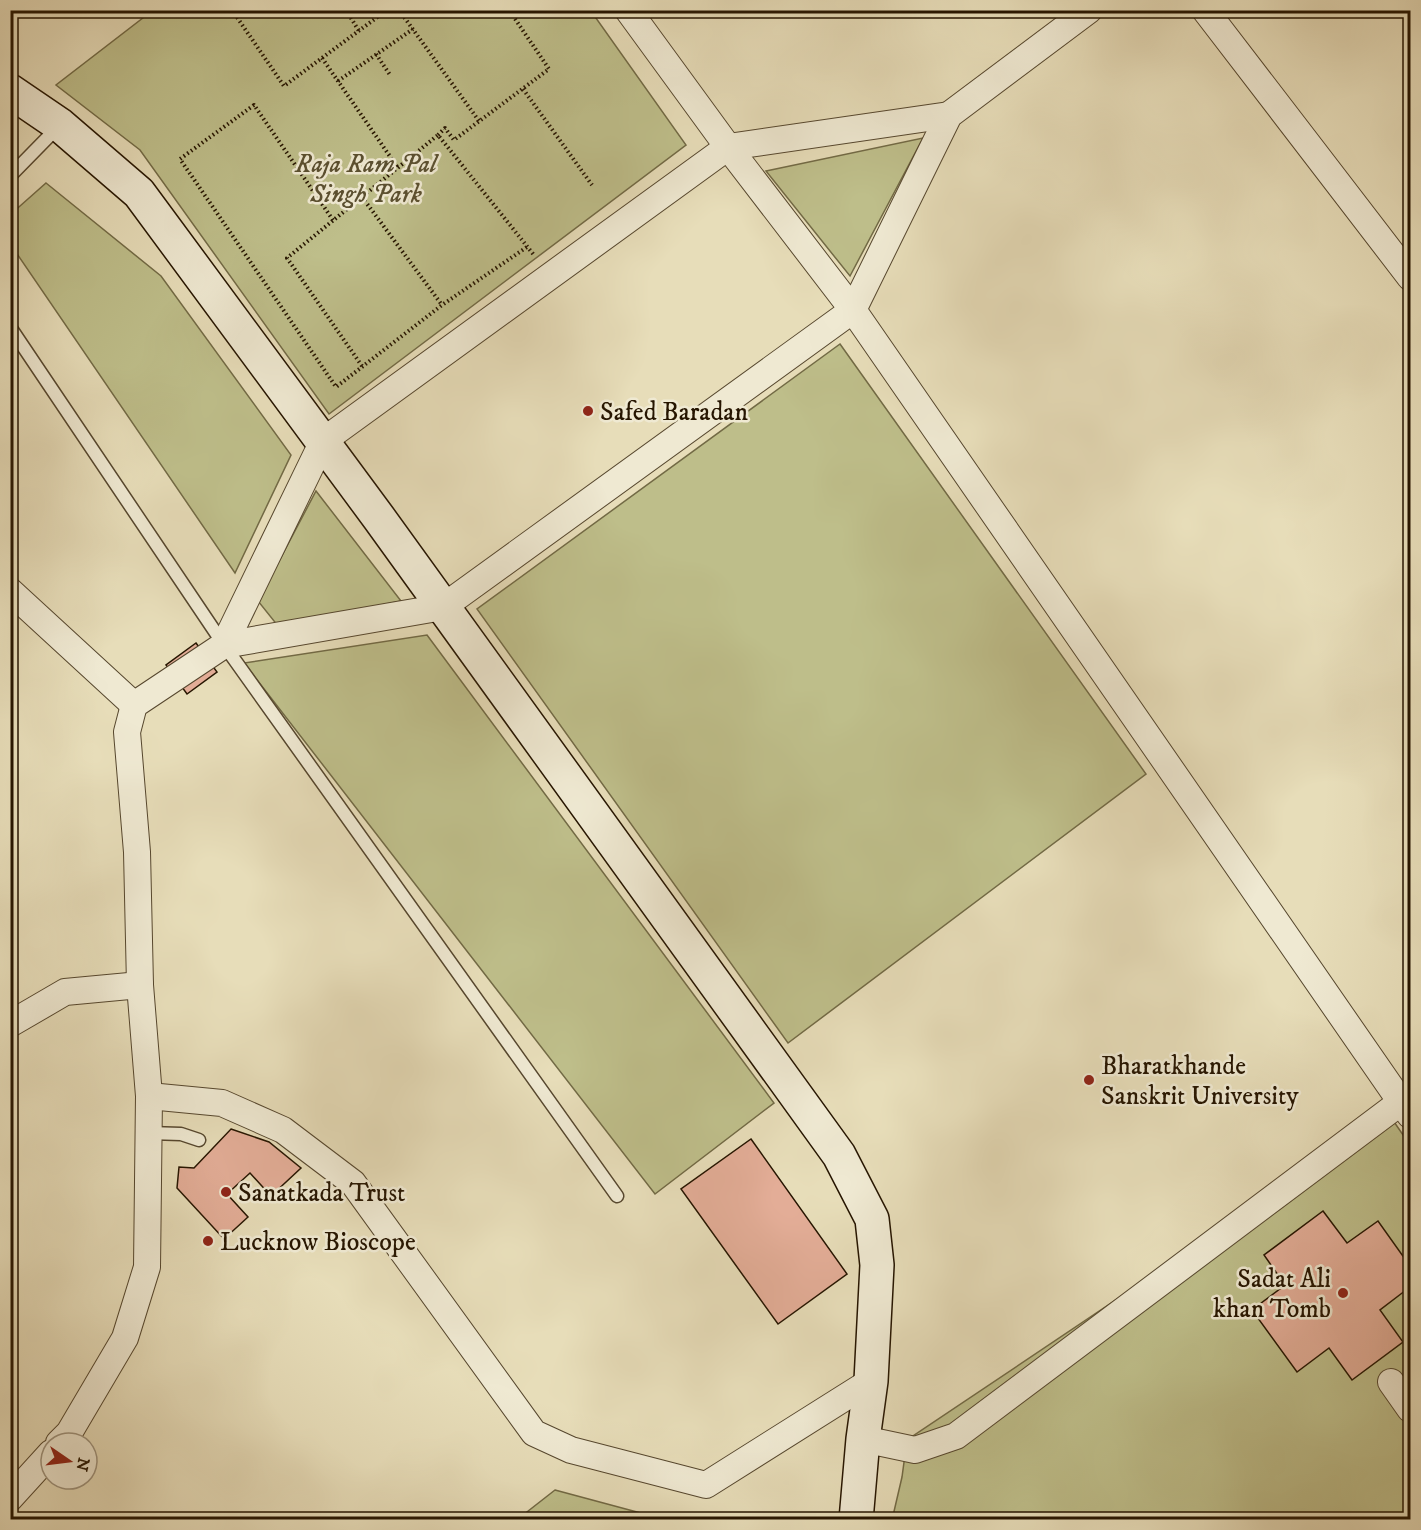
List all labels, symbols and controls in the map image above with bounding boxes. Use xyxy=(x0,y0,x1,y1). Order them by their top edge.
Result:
park label: Raja Ram Pal Singh Park xyxy=(294,148,440,211)
place label: Safed Baradan xyxy=(600,396,748,429)
marker: Safed Baradan xyxy=(581,404,595,418)
place label: Bharatkhande Sanskrit University xyxy=(1101,1050,1299,1113)
marker: Bharatkhande Sanskrit University xyxy=(1082,1073,1096,1087)
place label: Sanatkada Trust xyxy=(238,1177,405,1210)
marker: Sanatkada Trust xyxy=(219,1185,233,1199)
place label: Lucknow Bioscope xyxy=(220,1226,416,1259)
marker: Lucknow Bioscope xyxy=(201,1234,215,1248)
place label: Sadat Ali khan Tomb xyxy=(1213,1263,1331,1326)
marker: Sadat Ali khan Tomb xyxy=(1336,1286,1350,1300)
north arrow xyxy=(39,1431,99,1491)
text: N xyxy=(71,1456,94,1473)

